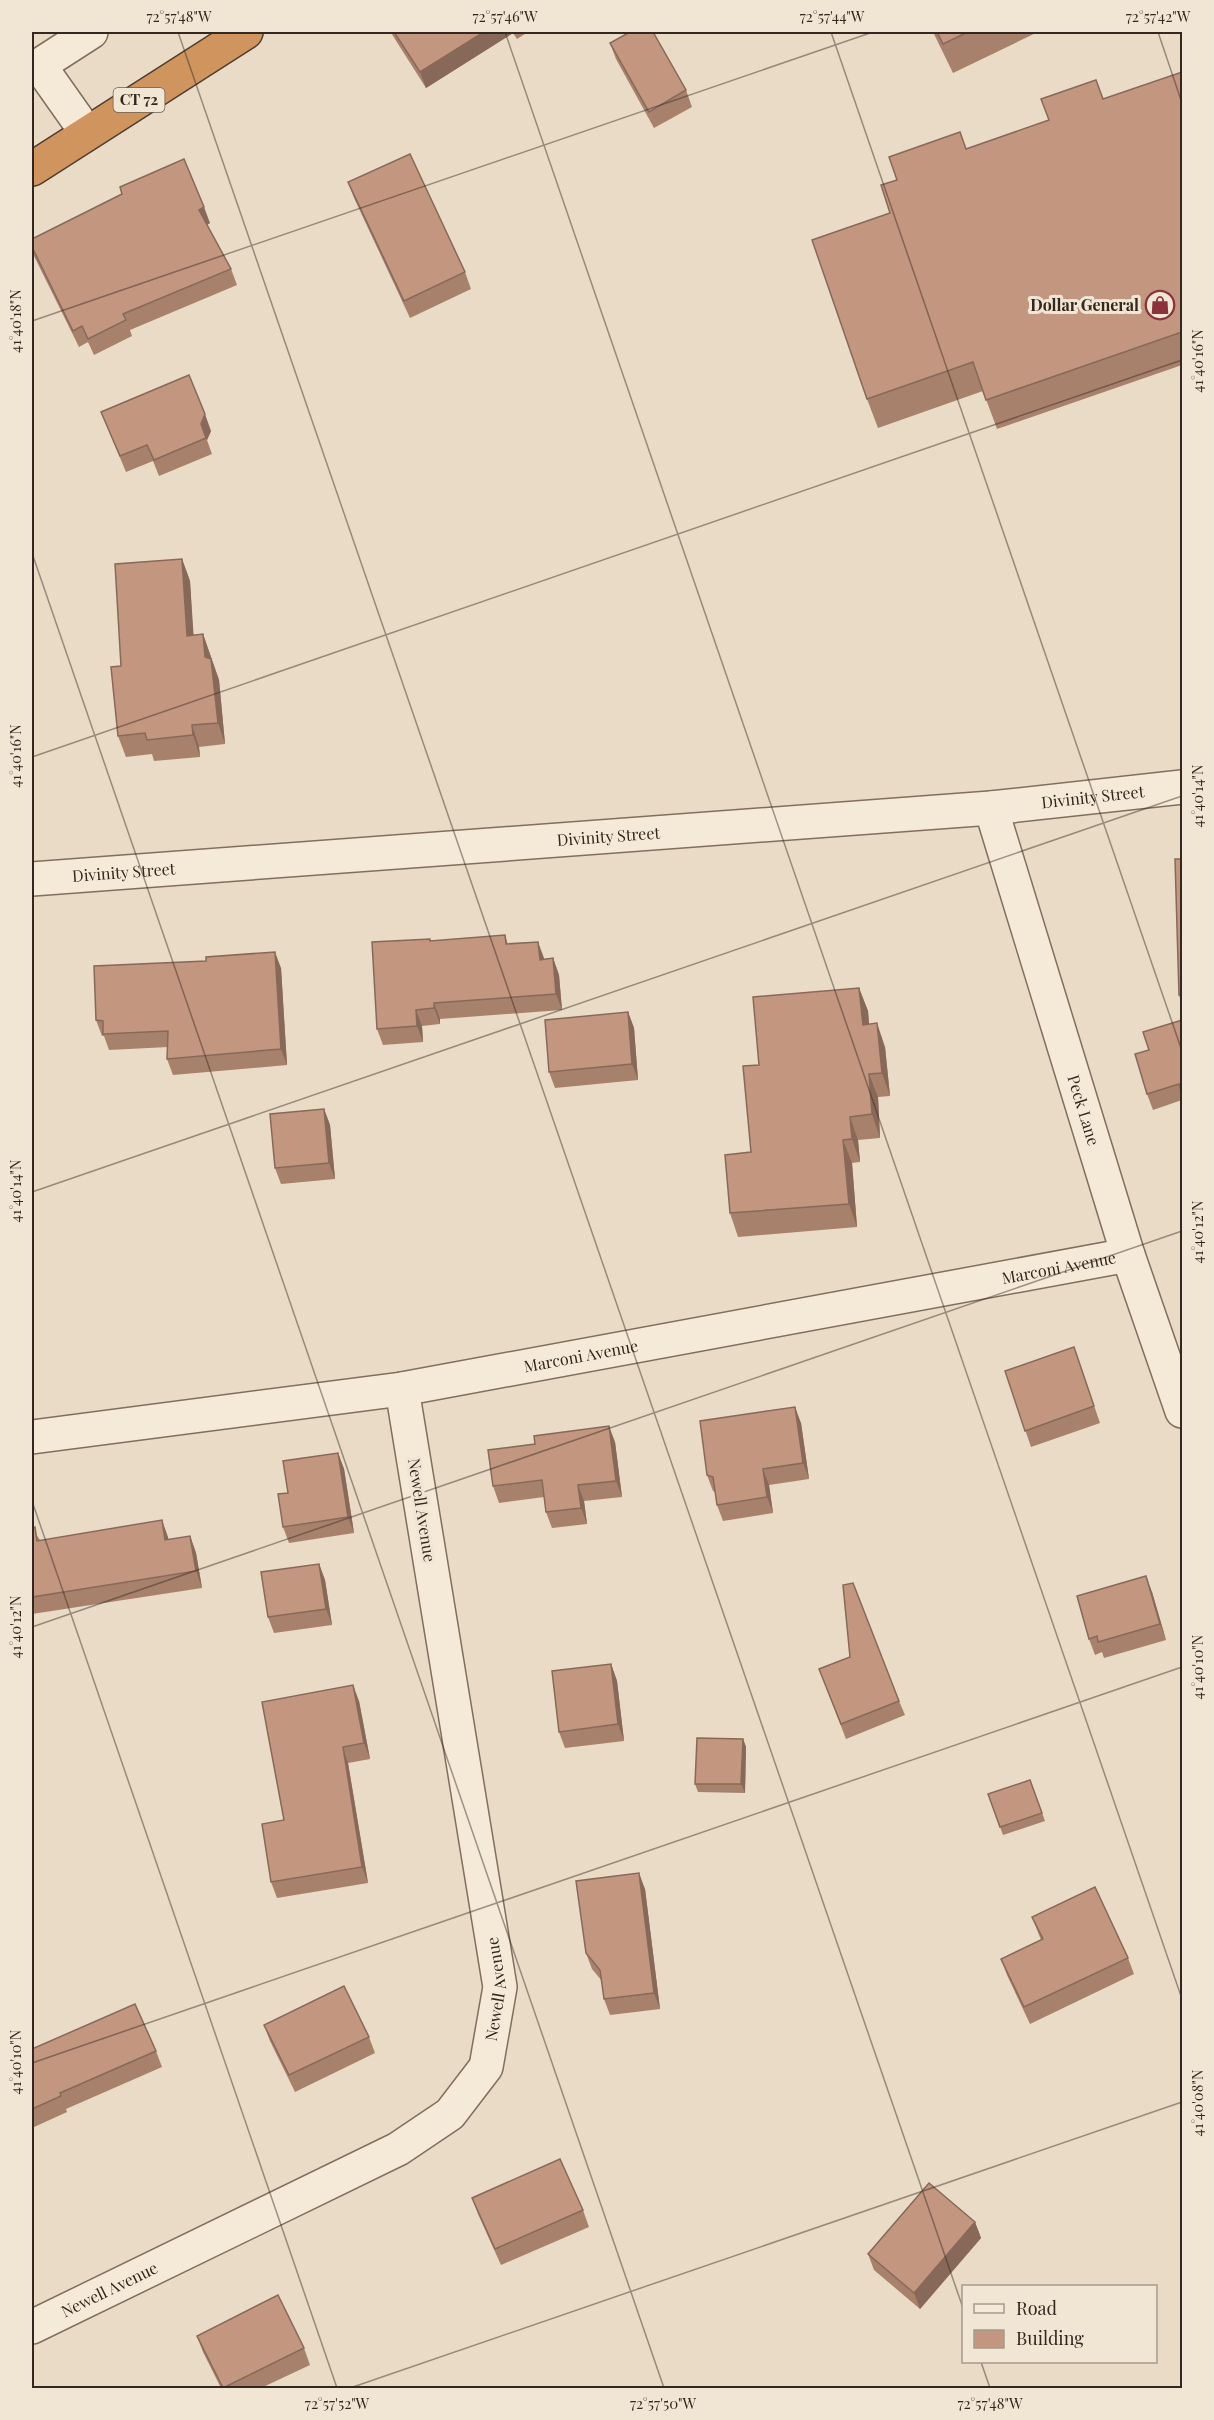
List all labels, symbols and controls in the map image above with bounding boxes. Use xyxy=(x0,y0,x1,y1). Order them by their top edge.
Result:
text: 72°57'48"W xyxy=(146,6,212,26)
text: 72°57'46"W xyxy=(473,6,538,26)
text: 72°57'44"W xyxy=(800,6,865,26)
text: 72°57'42"W xyxy=(1126,6,1191,26)
road number: CT 72 xyxy=(114,88,164,112)
text: 41°40'18"N xyxy=(5,289,25,353)
shop icon: Dollar General xyxy=(1144,289,1176,321)
place label: Dollar General xyxy=(1030,294,1139,315)
text: 41°40'16"N xyxy=(1187,329,1207,393)
text: 41°40'16"N xyxy=(5,724,25,788)
text: 41°40'14"N xyxy=(1187,764,1207,828)
street label: Divinity Street xyxy=(1040,780,1146,812)
street label: Divinity Street xyxy=(556,822,661,850)
street label: Divinity Street xyxy=(71,857,176,886)
street label: Peck Lane xyxy=(1063,1072,1105,1148)
text: 41°40'14"N xyxy=(5,1159,25,1223)
text: 41°40'12"N xyxy=(1187,1200,1207,1264)
street label: Marconi Avenue xyxy=(1000,1246,1118,1288)
street label: Marconi Avenue xyxy=(522,1335,640,1376)
street label: Newell Avenue xyxy=(404,1457,441,1563)
text: 41°40'12"N xyxy=(5,1595,25,1659)
text: 41°40'10"N xyxy=(1187,1634,1207,1699)
street label: Newell Avenue xyxy=(480,1936,510,2042)
text: 41°40'10"N xyxy=(5,2029,25,2094)
text: 41°40'08"N xyxy=(1187,2069,1207,2137)
street label: Newell Avenue xyxy=(57,2257,161,2321)
legend xyxy=(962,2285,1157,2363)
text: Road xyxy=(1016,2296,1057,2320)
text: Building xyxy=(1016,2326,1084,2350)
text: 72°57'52"W xyxy=(305,2393,370,2413)
text: 72°57'50"W xyxy=(630,2393,697,2413)
text: 72°57'48"W xyxy=(957,2393,1023,2413)

